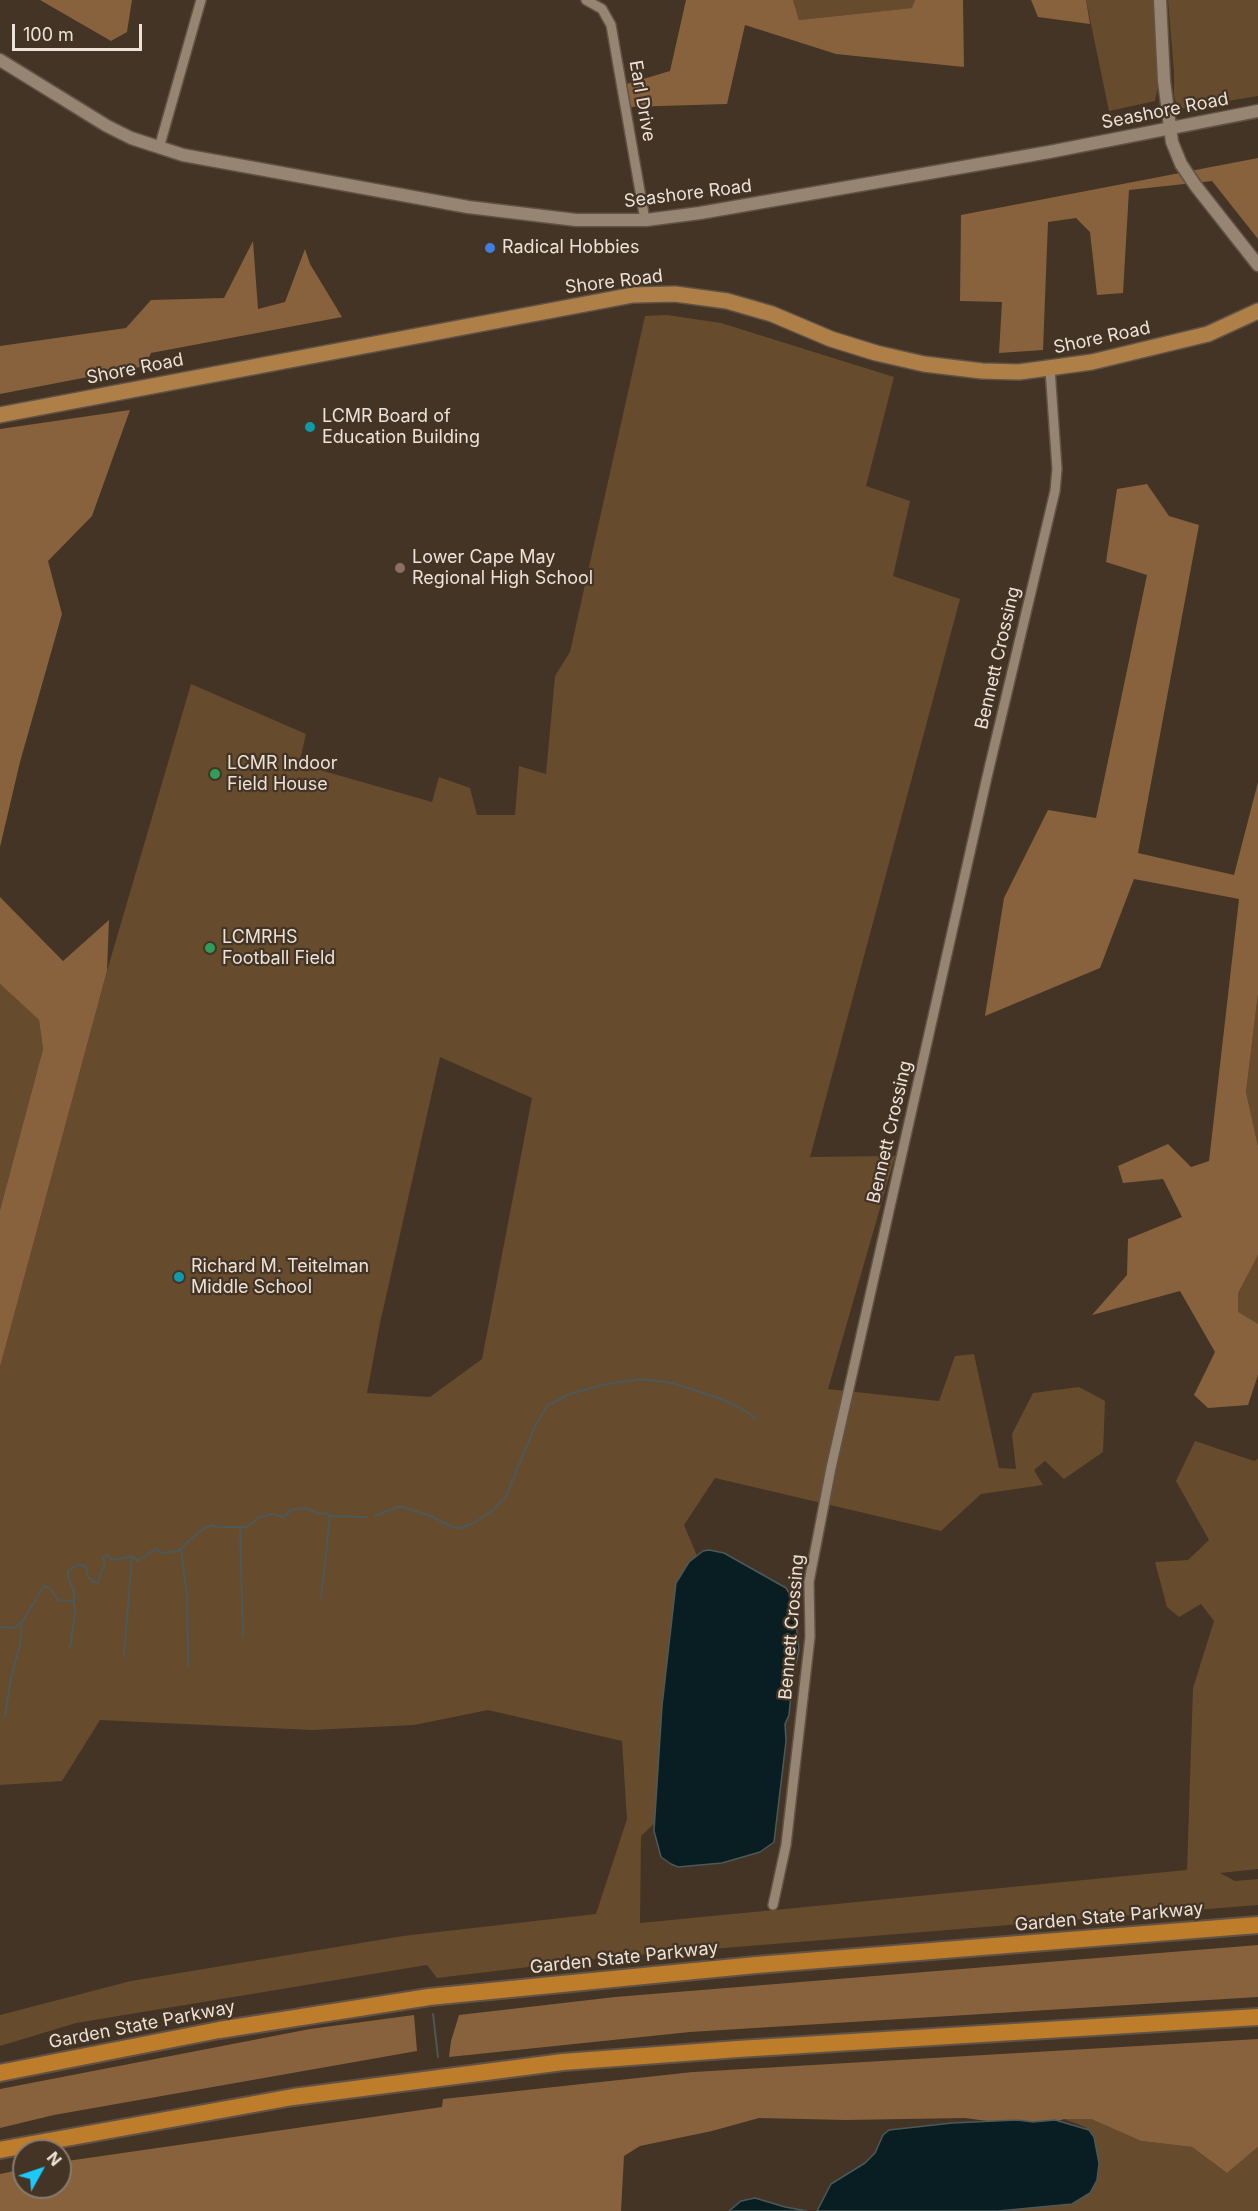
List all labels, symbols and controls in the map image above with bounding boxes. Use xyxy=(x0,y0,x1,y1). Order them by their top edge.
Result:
scale bar xyxy=(15,12,146,50)
text: 100 m xyxy=(23,24,74,45)
street label: Earl Drive xyxy=(624,59,660,143)
street label: Seashore Road xyxy=(1100,88,1230,134)
street label: Seashore Road xyxy=(623,175,753,213)
place label: Radical Hobbies xyxy=(502,237,640,259)
marker: Radical Hobbies xyxy=(483,241,497,255)
street label: Shore Road xyxy=(564,265,664,299)
street label: Shore Road xyxy=(1052,317,1152,359)
street label: Shore Road xyxy=(85,349,185,389)
place label: LCMR Board of Education Building xyxy=(322,406,480,448)
marker: LCMR Board of Education Building xyxy=(303,420,317,434)
place label: Lower Cape May Regional High School xyxy=(412,547,593,590)
marker: Lower Cape May Regional High School xyxy=(393,561,407,575)
street label: Bennett Crossing xyxy=(971,584,1025,732)
place label: LCMR Indoor Field House xyxy=(227,753,338,795)
marker: LCMR Indoor Field House xyxy=(208,767,222,781)
place label: LCMRHS Football Field xyxy=(222,927,335,970)
marker: LCMRHS Football Field xyxy=(203,941,217,955)
street label: Bennett Crossing xyxy=(863,1058,917,1206)
place label: Richard M. Teitelman Middle School xyxy=(191,1256,369,1298)
marker: Richard M. Teitelman Middle School xyxy=(172,1270,186,1284)
street label: Bennett Crossing xyxy=(775,1553,809,1701)
street label: Garden State Parkway xyxy=(1014,1898,1204,1936)
street label: Garden State Parkway xyxy=(529,1937,719,1979)
street label: Garden State Parkway xyxy=(47,1996,237,2054)
north arrow xyxy=(12,2139,72,2199)
text: N xyxy=(43,2148,66,2170)

